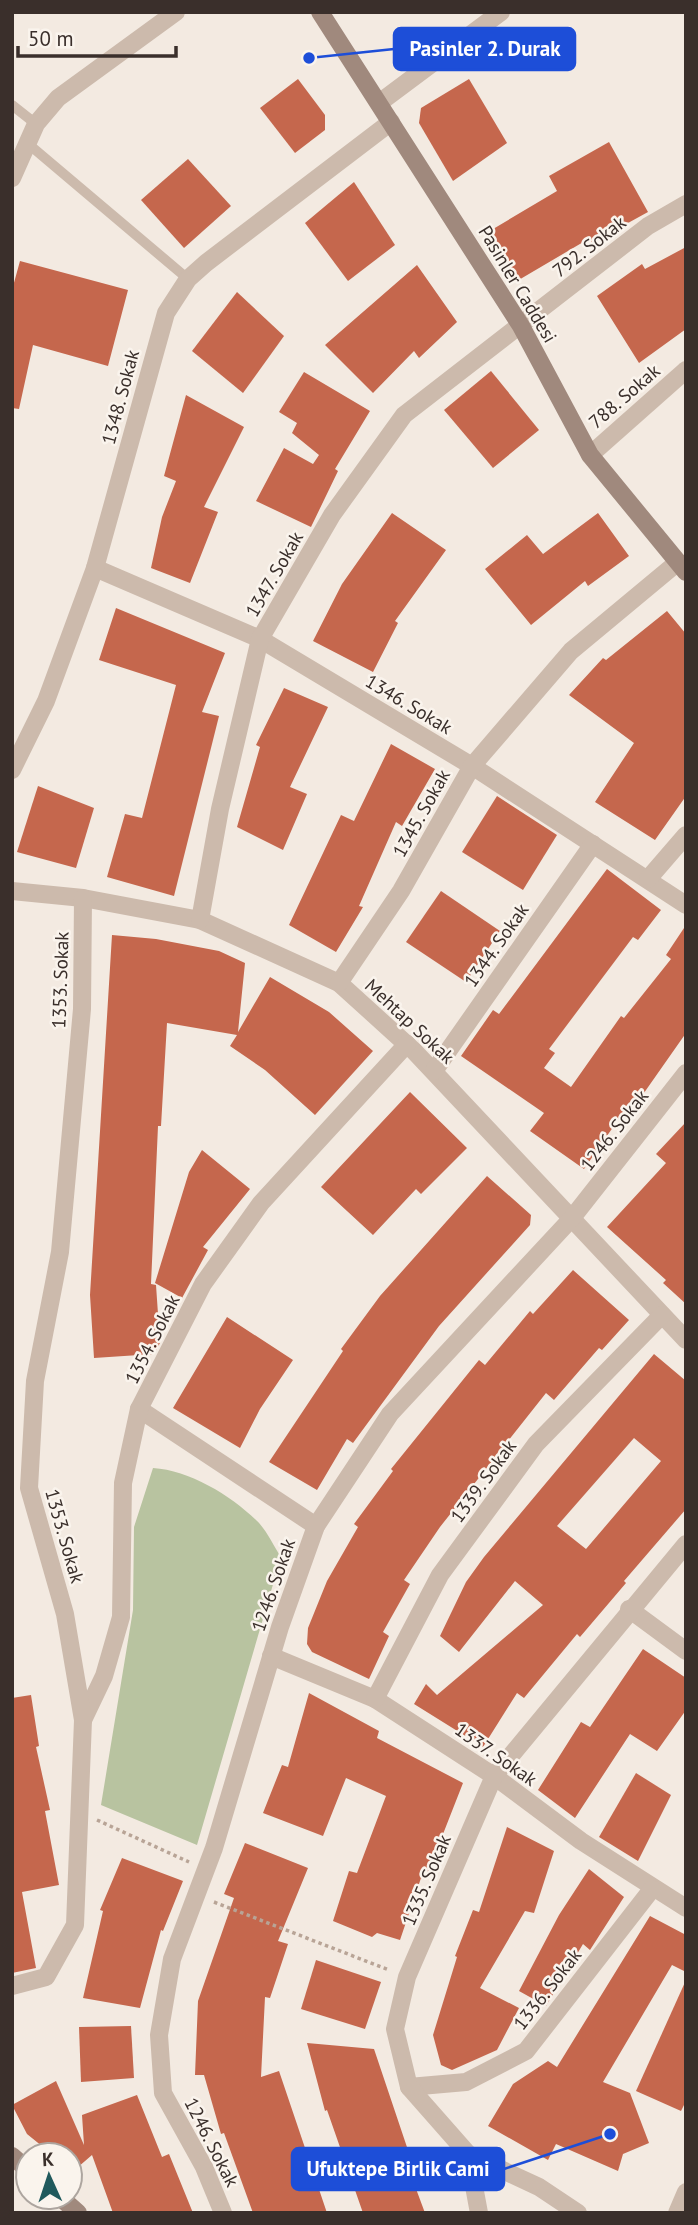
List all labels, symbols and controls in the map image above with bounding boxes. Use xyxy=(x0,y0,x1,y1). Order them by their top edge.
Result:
scale bar xyxy=(18,14,175,58)
text: 50 m xyxy=(28,25,74,52)
callout: Pasinler 2. Durak xyxy=(394,28,575,70)
text: Pasinler 2. Durak xyxy=(409,35,561,62)
street label: 792. Sokak xyxy=(547,210,631,282)
street label: Pasinler Caddesi xyxy=(474,221,562,347)
street label: 1348. Sokak xyxy=(96,347,144,447)
street label: 788. Sokak xyxy=(583,359,665,433)
street label: 1347. Sokak xyxy=(240,527,308,621)
street label: 1346. Sokak xyxy=(361,669,457,739)
street label: 1345. Sokak xyxy=(387,765,455,861)
street label: 1344. Sokak xyxy=(458,898,534,992)
street label: 1353. Sokak xyxy=(46,931,74,1029)
street label: Mehtap Sokak xyxy=(360,973,460,1069)
street label: 1246. Sokak xyxy=(575,1084,653,1176)
street label: 1354. Sokak xyxy=(119,1290,185,1388)
street label: 1339. Sokak xyxy=(445,1435,521,1527)
street label: 1353. Sokak xyxy=(40,1486,90,1586)
street label: 1246. Sokak xyxy=(246,1535,300,1635)
street label: 1337. Sokak xyxy=(450,1717,542,1791)
street label: 1335. Sokak xyxy=(396,1831,456,1929)
street label: 1336. Sokak xyxy=(508,1943,586,2035)
street label: 1246. Sokak xyxy=(179,2093,245,2191)
north arrow xyxy=(14,2141,84,2211)
text: K xyxy=(42,2147,55,2171)
callout: Ufuktepe Birlik Cami xyxy=(292,2148,504,2190)
text: Ufuktepe Birlik Cami xyxy=(306,2155,490,2182)

